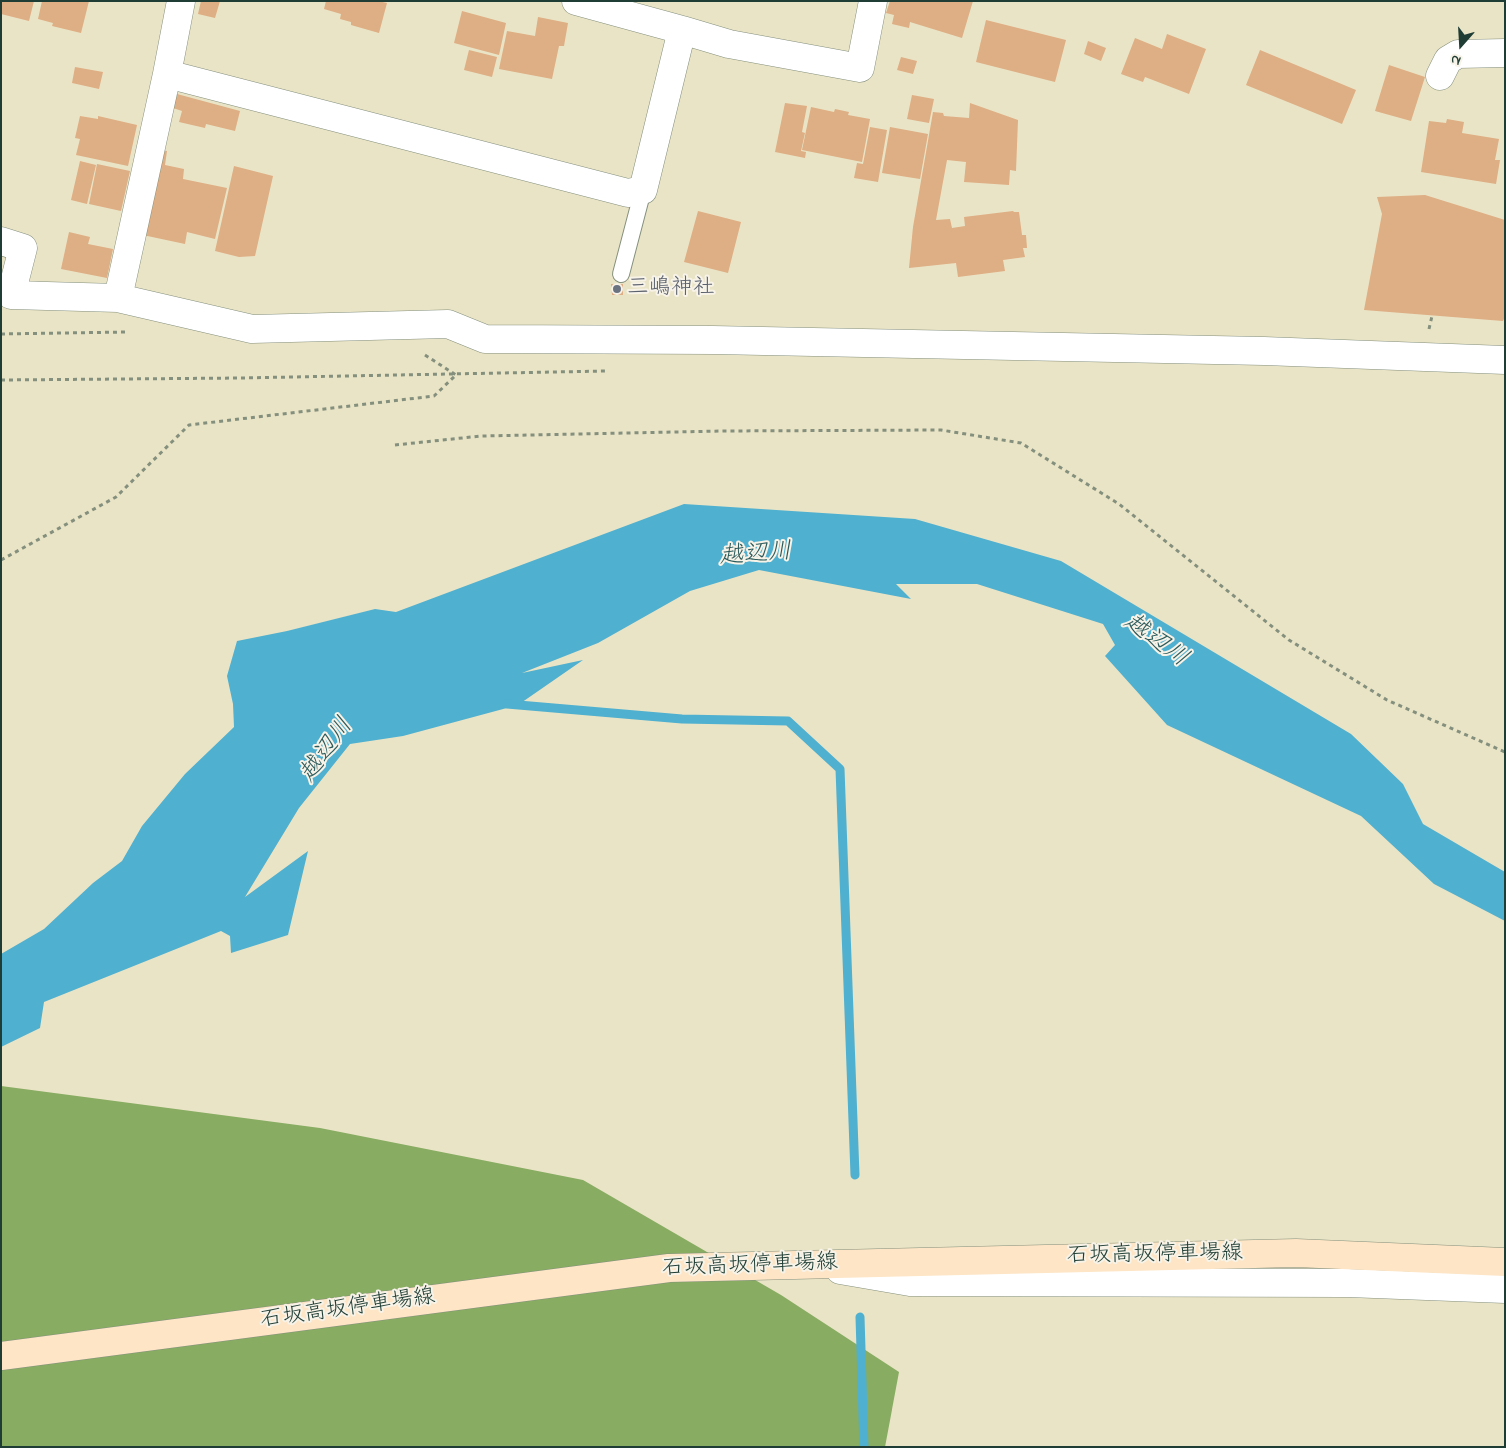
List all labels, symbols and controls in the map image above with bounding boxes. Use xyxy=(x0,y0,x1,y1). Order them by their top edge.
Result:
north arrow xyxy=(1436,20,1486,70)
text: N xyxy=(1448,48,1464,71)
place label: 三嶋神社 xyxy=(627,276,715,302)
marker: 三嶋神社 xyxy=(611,283,623,295)
water label: 越辺川 xyxy=(719,539,793,573)
water label: 越辺川 xyxy=(1117,609,1193,675)
water label: 越辺川 xyxy=(295,713,361,789)
street label: 石坂高坂停車場線 xyxy=(1067,1241,1243,1271)
street label: 石坂高坂停車場線 xyxy=(662,1251,838,1283)
street label: 石坂高坂停車場線 xyxy=(259,1285,437,1335)

